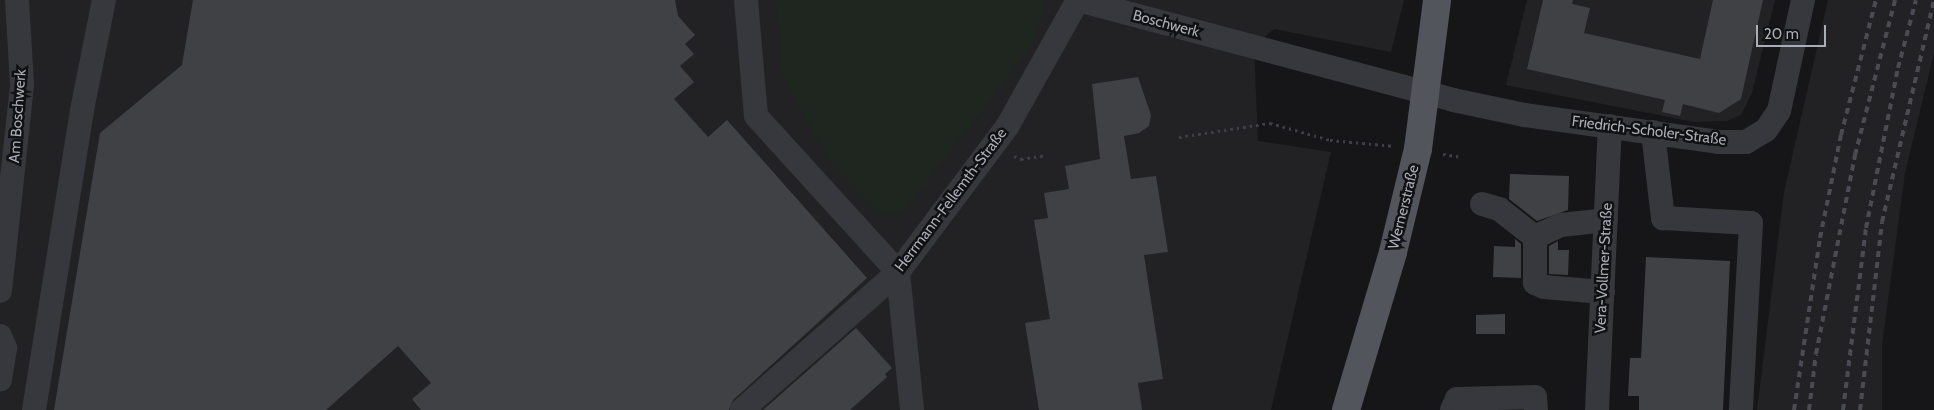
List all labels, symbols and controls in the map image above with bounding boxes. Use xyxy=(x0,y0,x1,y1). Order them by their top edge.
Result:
street label: Boschwerk xyxy=(1131,6,1201,42)
scale bar xyxy=(1759,15,1829,47)
text: 20 m xyxy=(1764,25,1799,43)
street label: Am Boschwerk xyxy=(6,69,30,163)
street label: Friedrich-Scholer-Straße xyxy=(1571,113,1727,149)
street label: Herrmann-Fellemth-Straße xyxy=(891,125,1011,275)
street label: Wernerstraße xyxy=(1385,163,1423,251)
street label: Vera-Vollmer-Straße xyxy=(1592,202,1616,334)

